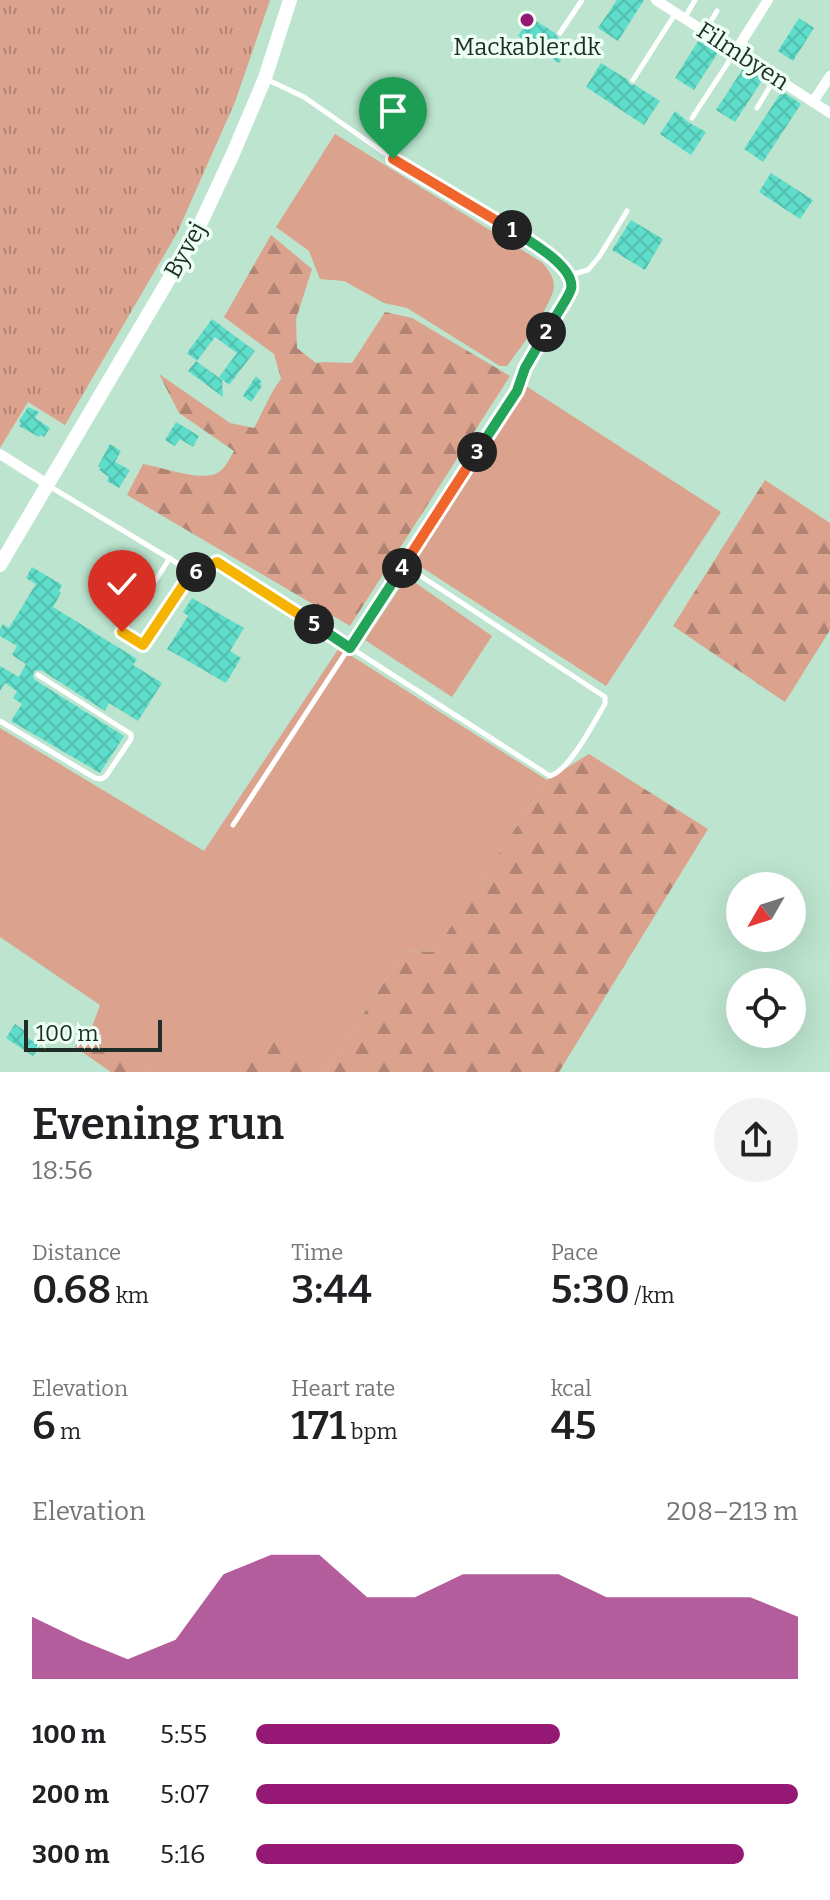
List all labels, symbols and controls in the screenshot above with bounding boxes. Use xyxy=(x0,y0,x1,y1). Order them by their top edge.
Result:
marker: Mackabler.dk xyxy=(518,11,536,29)
street label: Filmbyen xyxy=(692,16,794,96)
place label: Mackabler.dk xyxy=(453,33,601,61)
pin xyxy=(359,77,427,159)
icon: arrive xyxy=(371,89,415,133)
pin: 1 xyxy=(492,210,532,250)
text: 1 xyxy=(507,216,517,243)
street label: Byvej xyxy=(158,217,212,283)
pin: 2 xyxy=(526,312,566,352)
text: 2 xyxy=(540,318,552,345)
pin: 3 xyxy=(457,432,497,472)
text: 3 xyxy=(471,438,483,465)
pin: 4 xyxy=(382,548,422,588)
pin xyxy=(88,550,156,632)
pin: 6 xyxy=(176,552,216,592)
text: 4 xyxy=(395,554,409,581)
text: 6 xyxy=(189,558,203,585)
icon: check xyxy=(100,562,144,606)
pin: 5 xyxy=(294,604,334,644)
text: 5 xyxy=(308,610,320,637)
north arrow xyxy=(726,872,806,952)
map controls xyxy=(726,872,806,1048)
button: locate xyxy=(726,968,806,1048)
scale bar xyxy=(24,1016,162,1052)
text: 100 m xyxy=(36,1020,99,1047)
text: Evening run xyxy=(32,1098,284,1151)
button: share xyxy=(714,1098,798,1182)
text: 18:56 xyxy=(32,1155,93,1186)
text: Distance xyxy=(32,1239,121,1266)
text: Time xyxy=(291,1239,343,1266)
text: Pace xyxy=(551,1239,598,1266)
text: 0.68 xyxy=(32,1266,111,1314)
text: 3:44 xyxy=(291,1266,372,1314)
text: 5:30 xyxy=(551,1266,630,1314)
text: km xyxy=(111,1282,149,1309)
text: /km xyxy=(630,1282,675,1309)
text: Elevation xyxy=(32,1375,128,1402)
text: Heart rate xyxy=(291,1375,395,1402)
text: kcal xyxy=(551,1375,592,1402)
text: 6 xyxy=(32,1402,56,1450)
text: 171 xyxy=(291,1402,346,1450)
text: 45 xyxy=(551,1402,596,1450)
text: m xyxy=(56,1418,81,1445)
text: bpm xyxy=(346,1418,398,1445)
text: Elevation xyxy=(32,1496,145,1527)
text: 208–213 m xyxy=(666,1496,798,1527)
text: 100 m xyxy=(32,1719,106,1750)
text: 5:55 xyxy=(160,1719,207,1750)
text: 200 m xyxy=(32,1779,109,1810)
text: 5:07 xyxy=(160,1779,209,1810)
text: 300 m xyxy=(32,1839,109,1870)
text: 5:16 xyxy=(160,1839,205,1870)

